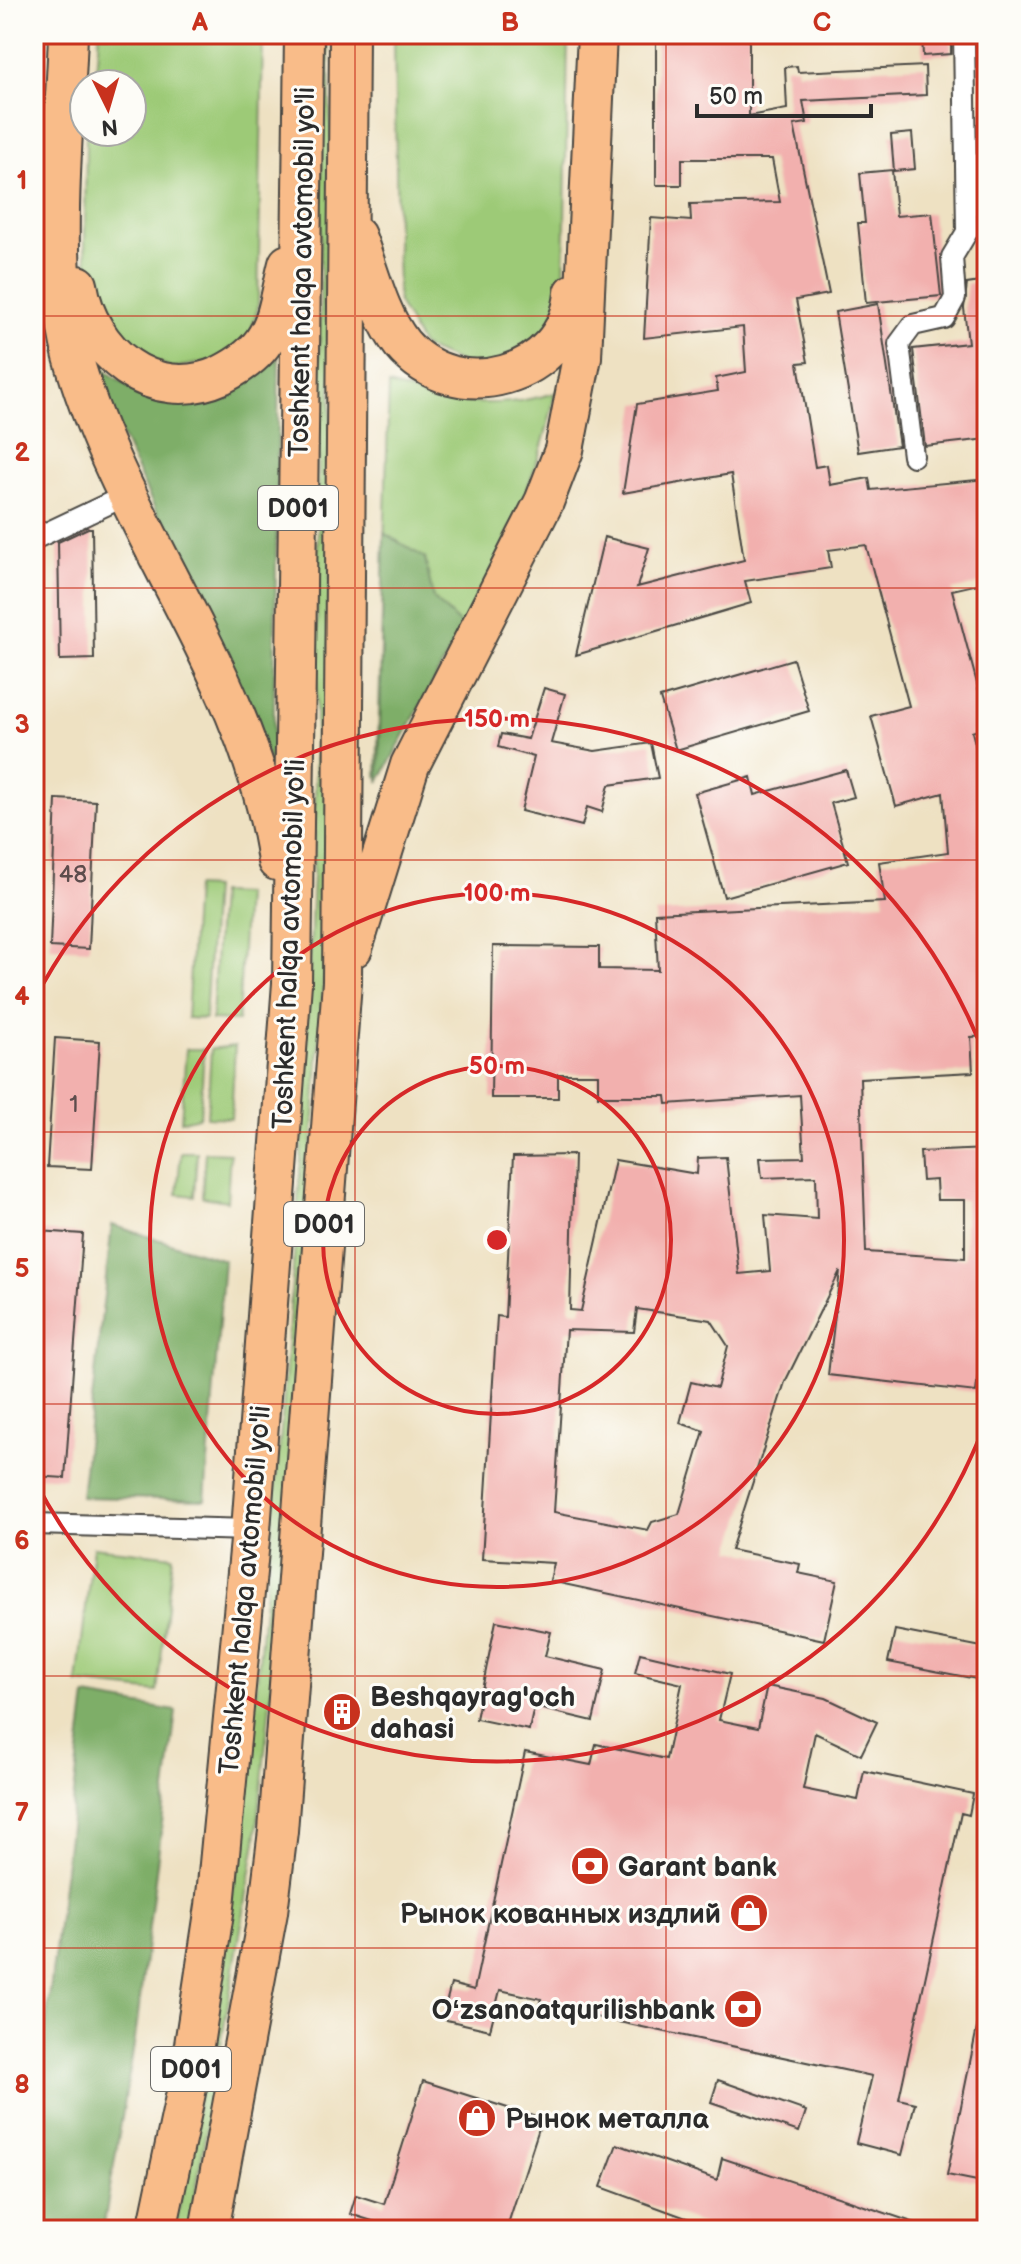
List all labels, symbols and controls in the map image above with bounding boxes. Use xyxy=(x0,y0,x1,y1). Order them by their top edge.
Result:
text: A xyxy=(191,8,208,39)
text: B xyxy=(501,8,519,39)
text: C xyxy=(813,8,831,39)
north arrow xyxy=(68,68,148,148)
scale bar xyxy=(697,68,871,118)
text: 50 m xyxy=(709,82,763,111)
street label: Toshkent halqa avtomobil yo'li xyxy=(283,87,322,458)
text: N xyxy=(100,112,119,141)
text: 1 xyxy=(17,166,27,197)
text: 2 xyxy=(14,438,30,469)
road number: D001 xyxy=(258,486,338,530)
text: 150 m xyxy=(464,705,530,734)
text: 3 xyxy=(14,710,30,741)
street label: Toshkent halqa avtomobil yo'li xyxy=(267,758,312,1130)
house number: 48 xyxy=(59,860,87,889)
text: 100 m xyxy=(464,879,530,908)
text: 4 xyxy=(14,982,30,1013)
text: 50 m xyxy=(469,1052,525,1081)
house number: 1 xyxy=(69,1090,79,1119)
road number: D001 xyxy=(284,1202,364,1246)
centre of rings xyxy=(483,1226,511,1254)
text: 5 xyxy=(14,1254,30,1285)
street label: Toshkent halqa avtomobil yo'li xyxy=(213,1404,278,1776)
text: 6 xyxy=(14,1526,30,1557)
place label: Beshqayrag'och dahasi xyxy=(370,1681,575,1746)
building icon: Beshqayrag'och dahasi xyxy=(321,1691,363,1733)
text: 7 xyxy=(15,1798,29,1829)
bank icon: Garant bank xyxy=(569,1845,611,1887)
place label: Garant bank xyxy=(618,1851,777,1884)
shop icon: Рынок кованных издлий xyxy=(728,1892,770,1934)
place label: Рынок кованных издлий xyxy=(400,1898,721,1931)
bank icon: Oʻzsanoatqurilishbank xyxy=(722,1988,764,2030)
place label: Oʻzsanoatqurilishbank xyxy=(432,1994,715,2027)
road number: D001 xyxy=(151,2047,231,2091)
text: 8 xyxy=(14,2070,30,2101)
shop icon: Рынок металла xyxy=(456,2097,498,2139)
place label: Рынок металла xyxy=(505,2103,709,2136)

